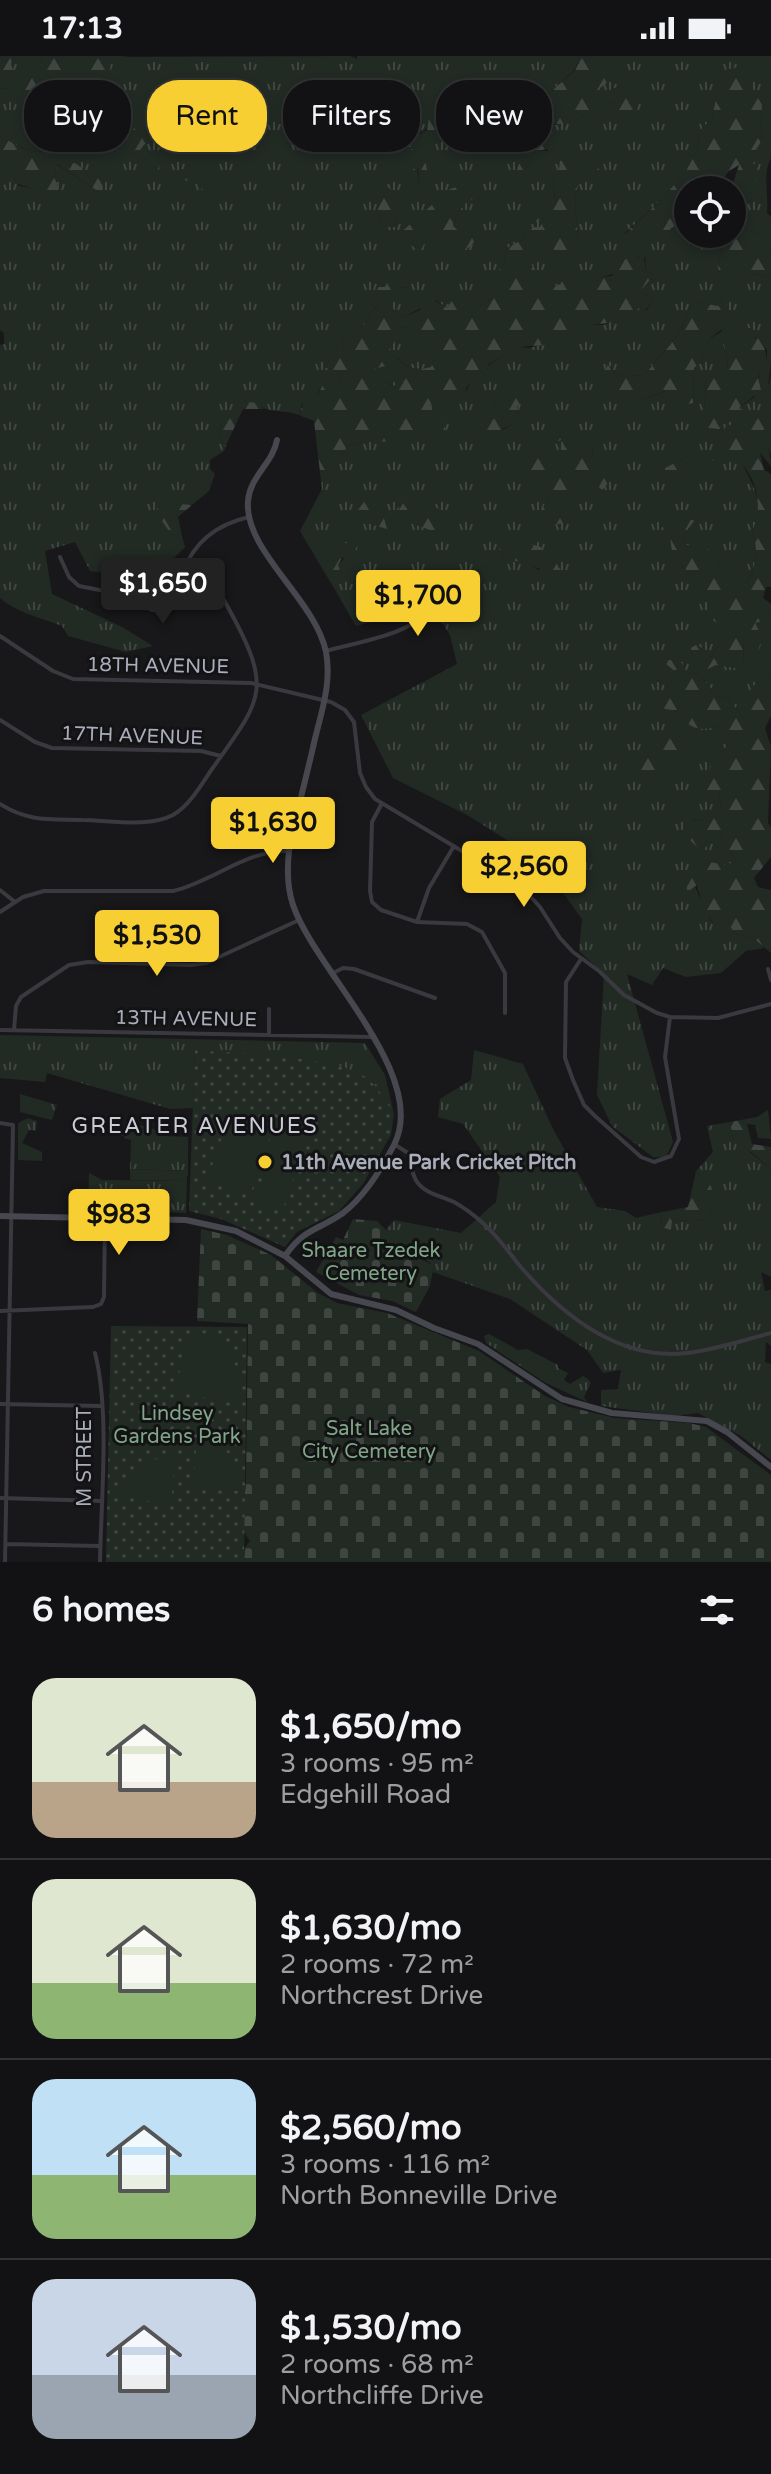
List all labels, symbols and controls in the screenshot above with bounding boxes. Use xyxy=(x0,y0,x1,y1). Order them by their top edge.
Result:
text: 17:13 xyxy=(40,10,123,47)
chip: Buy xyxy=(24,80,131,152)
chip: Rent xyxy=(147,80,267,152)
chip: Filters xyxy=(283,80,420,152)
chip: New xyxy=(436,80,552,152)
map controls xyxy=(674,176,746,248)
button: locate xyxy=(674,176,746,248)
pin: $1,650 xyxy=(98,558,228,626)
text: $1,650 xyxy=(119,568,207,599)
pin: $1,700 xyxy=(353,570,483,638)
text: $1,700 xyxy=(374,580,462,611)
street label: 18TH AVENUE xyxy=(87,653,229,679)
street label: 17TH AVENUE xyxy=(60,722,203,750)
pin: $1,630 xyxy=(208,797,338,865)
text: $1,630 xyxy=(229,807,317,838)
pin: $2,560 xyxy=(459,841,589,909)
text: $2,560 xyxy=(480,851,568,882)
pin: $1,530 xyxy=(92,910,222,978)
text: $1,530 xyxy=(113,920,201,951)
street label: 13TH AVENUE xyxy=(115,1006,257,1032)
district label: GREATER AVENUES xyxy=(72,1113,318,1139)
place label: 11th Avenue Park Cricket Pitch xyxy=(281,1151,576,1175)
marker: 11th Avenue Park Cricket Pitch xyxy=(256,1153,274,1171)
pin: $983 xyxy=(72,1189,166,1257)
text: $983 xyxy=(86,1199,152,1230)
park label: Shaare Tzedek Cemetery xyxy=(302,1239,441,1286)
park label: Lindsey Gardens Park xyxy=(113,1402,241,1449)
street label: M STREET xyxy=(73,1407,97,1507)
park label: Salt Lake City Cemetery xyxy=(302,1417,436,1464)
icon: filters xyxy=(695,1588,739,1632)
text: 6 homes xyxy=(32,1590,170,1631)
text: $1,650/mo xyxy=(280,1707,462,1748)
icon: home xyxy=(96,1710,192,1806)
text: 3 rooms · 95 m² xyxy=(280,1748,474,1779)
text: Edgehill Road xyxy=(280,1779,451,1810)
text: $1,630/mo xyxy=(280,1908,462,1949)
icon: home xyxy=(96,1911,192,2007)
text: 2 rooms · 72 m² xyxy=(280,1949,474,1980)
text: Northcrest Drive xyxy=(280,1980,483,2011)
text: $2,560/mo xyxy=(280,2108,462,2149)
icon: home xyxy=(96,2111,192,2207)
text: 3 rooms · 116 m² xyxy=(280,2149,490,2180)
text: North Bonneville Drive xyxy=(280,2180,557,2211)
text: $1,530/mo xyxy=(280,2308,462,2349)
icon: home xyxy=(96,2311,192,2407)
text: 2 rooms · 68 m² xyxy=(280,2349,474,2380)
text: Northcliffe Drive xyxy=(280,2380,484,2411)

